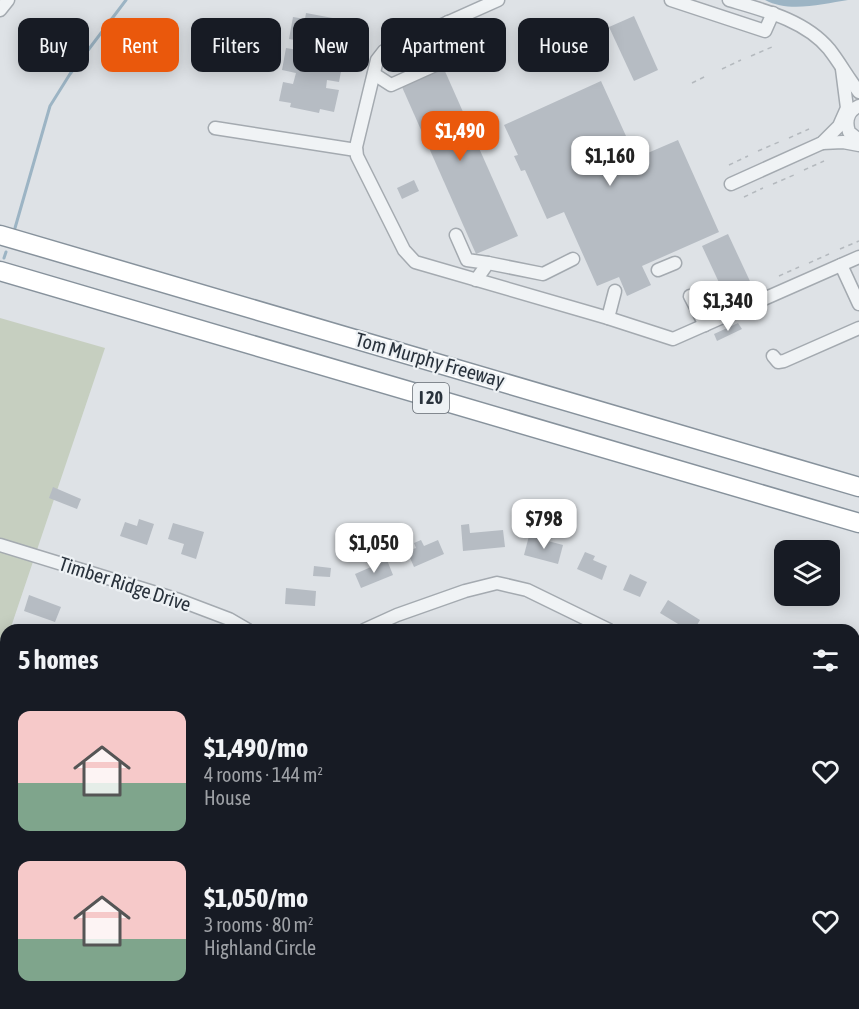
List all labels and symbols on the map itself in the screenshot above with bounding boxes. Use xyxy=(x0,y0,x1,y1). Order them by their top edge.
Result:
pin: $1,490 xyxy=(411,111,509,162)
pin: $1,160 xyxy=(561,136,659,187)
pin: $1,340 xyxy=(679,281,777,332)
street label: Tom Murphy Freeway xyxy=(353,327,507,392)
road number: I 20 xyxy=(413,383,449,413)
pin: $798 xyxy=(508,499,580,550)
pin: $1,050 xyxy=(325,523,423,574)
street label: Timber Ridge Drive xyxy=(56,551,194,616)

